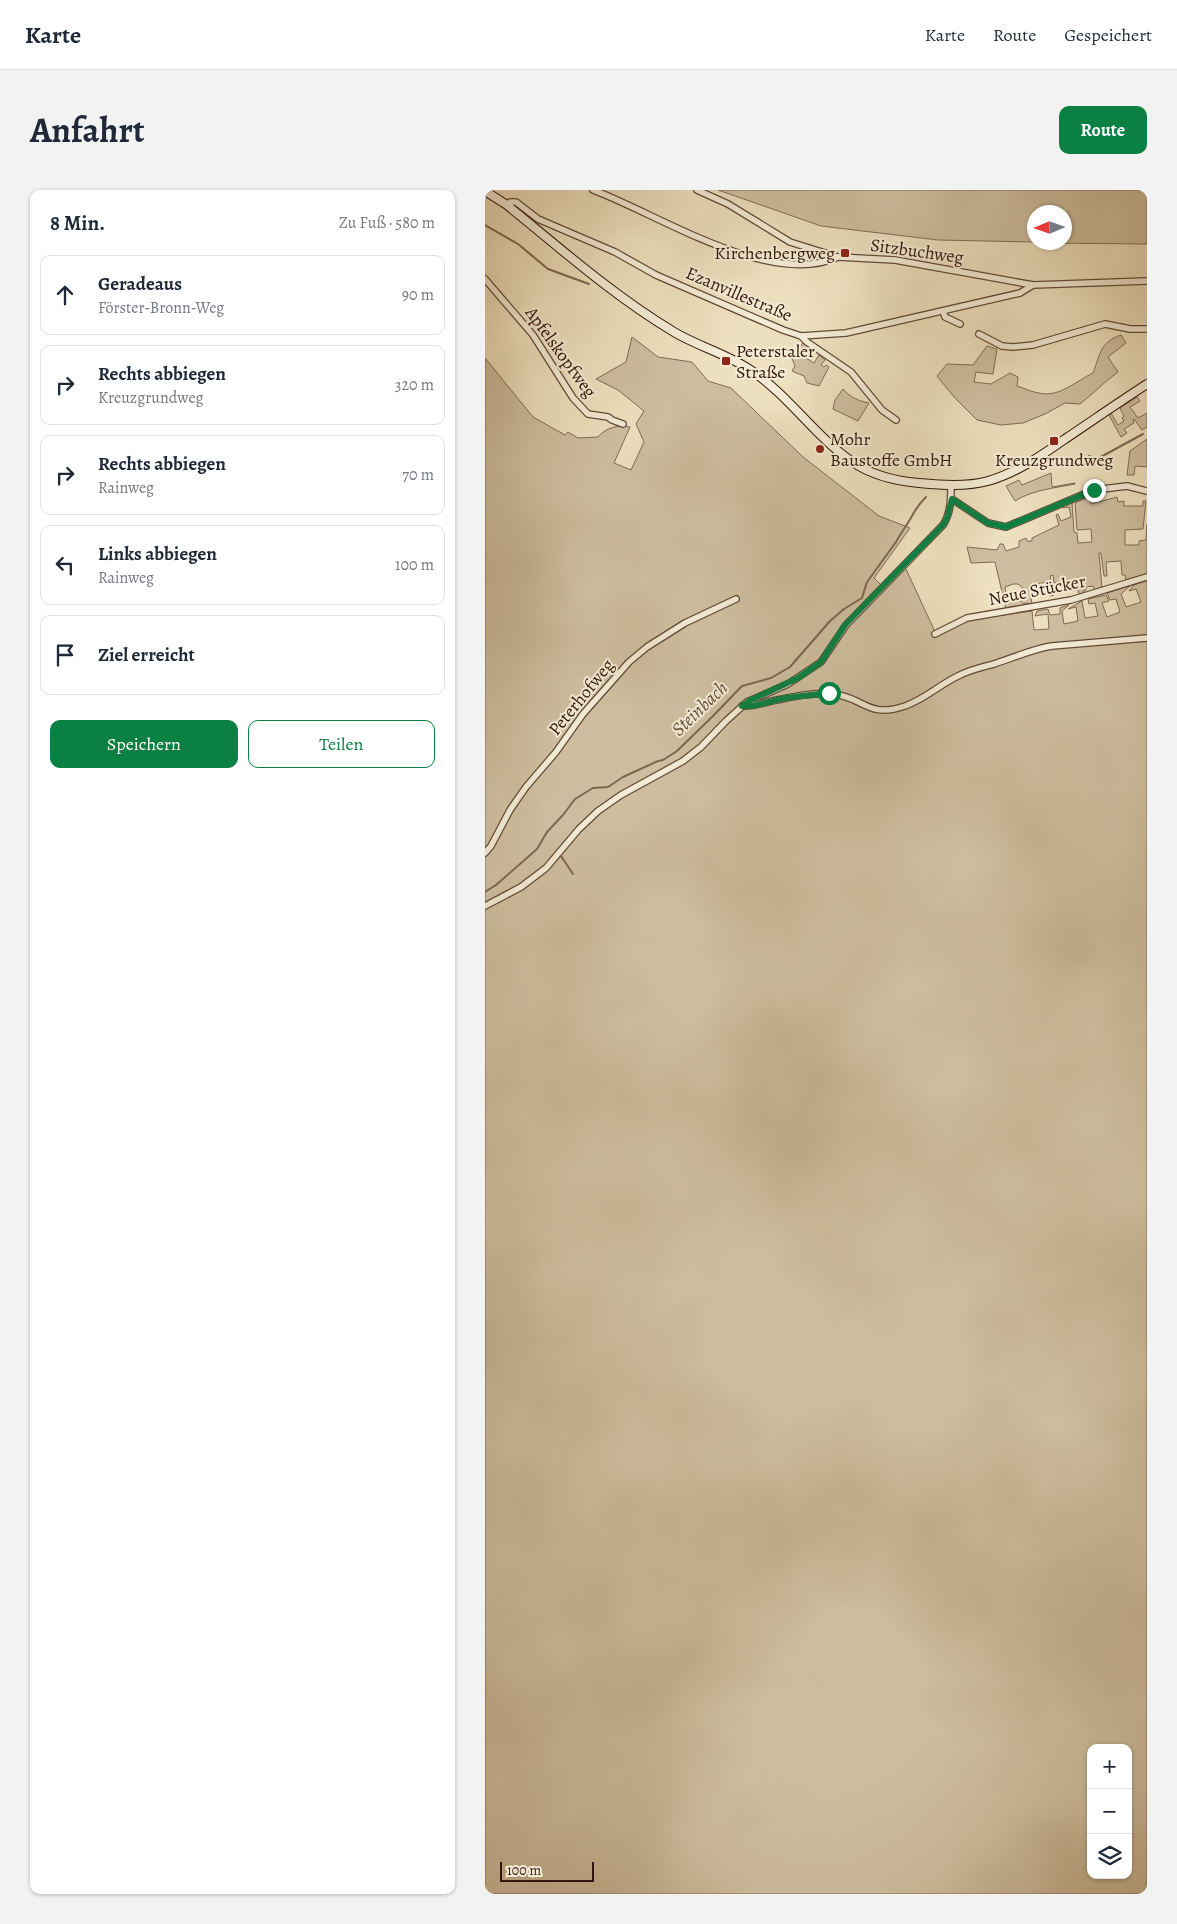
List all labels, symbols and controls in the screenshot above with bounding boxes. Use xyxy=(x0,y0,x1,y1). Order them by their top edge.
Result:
text: Karte xyxy=(25,19,81,51)
text: Karte xyxy=(925,23,965,47)
text: Route xyxy=(993,23,1036,47)
text: Gespeichert xyxy=(1064,23,1152,47)
text: Anfahrt xyxy=(30,106,145,154)
button: Route xyxy=(1059,106,1147,154)
north arrow xyxy=(1027,205,1072,250)
text: 8 Min. xyxy=(50,209,105,237)
text: Zu Fuß · 580 m xyxy=(339,212,435,234)
street label: Sitzbuchweg xyxy=(869,233,965,269)
place label: Kirchenbergweg xyxy=(714,241,835,265)
marker: Kirchenbergweg xyxy=(839,247,851,259)
street label: Ezanvillestraße xyxy=(682,261,796,327)
text: Geradeaus xyxy=(98,271,182,297)
icon: ahead xyxy=(51,281,79,309)
text: 90 m xyxy=(402,284,434,306)
text: Förster-Bronn-Weg xyxy=(98,297,224,319)
street label: Apfelskopfweg xyxy=(519,301,602,402)
place label: Peterstaler Straße xyxy=(736,339,815,384)
marker: Peterstaler Straße xyxy=(720,355,732,367)
text: Rechts abbiegen xyxy=(98,361,226,387)
icon: right xyxy=(51,371,79,399)
text: 320 m xyxy=(395,374,434,396)
text: Kreuzgrundweg xyxy=(98,387,203,409)
place label: Mohr Baustoffe GmbH xyxy=(830,427,953,472)
marker: Kreuzgrundweg xyxy=(1048,435,1060,447)
marker: Mohr Baustoffe GmbH xyxy=(814,443,826,455)
place label: Kreuzgrundweg xyxy=(995,448,1113,472)
text: Rechts abbiegen xyxy=(98,451,226,477)
icon: right xyxy=(51,461,79,489)
text: 70 m xyxy=(402,464,434,486)
text: Rainweg xyxy=(98,477,154,499)
route end xyxy=(1083,479,1106,502)
text: Links abbiegen xyxy=(98,541,217,567)
icon: left xyxy=(51,551,79,579)
text: 100 m xyxy=(395,554,434,576)
text: Rainweg xyxy=(98,567,154,589)
street label: Neue Stücker xyxy=(986,569,1088,611)
icon: arrive xyxy=(51,641,79,669)
text: Ziel erreicht xyxy=(98,642,195,668)
street label: Peterhofweg xyxy=(543,654,619,740)
water label: Steinbach xyxy=(666,675,734,742)
route start xyxy=(818,682,841,705)
button: Speichern xyxy=(50,720,238,768)
button: Teilen xyxy=(248,720,435,768)
map controls xyxy=(1087,1744,1132,1879)
button: + xyxy=(1087,1744,1132,1789)
button: − xyxy=(1087,1789,1132,1834)
button: layers xyxy=(1087,1834,1132,1879)
scale bar xyxy=(500,1859,594,1882)
text: 100 m xyxy=(507,1861,541,1880)

